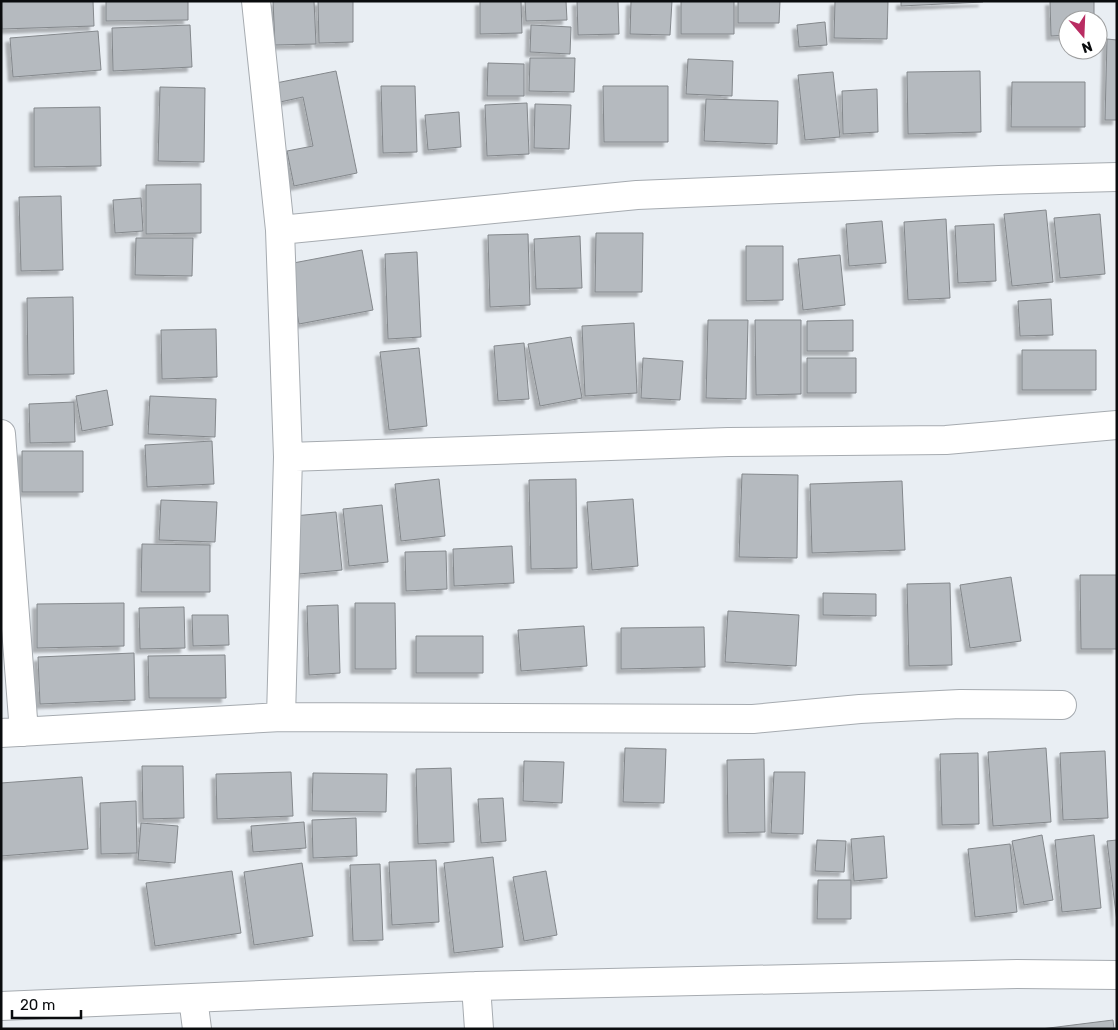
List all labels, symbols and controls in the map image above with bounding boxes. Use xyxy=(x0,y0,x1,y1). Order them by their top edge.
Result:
north arrow xyxy=(1058,10,1108,60)
text: N xyxy=(1080,37,1095,56)
scale bar xyxy=(12,988,81,1020)
text: 20 m xyxy=(20,996,55,1014)

